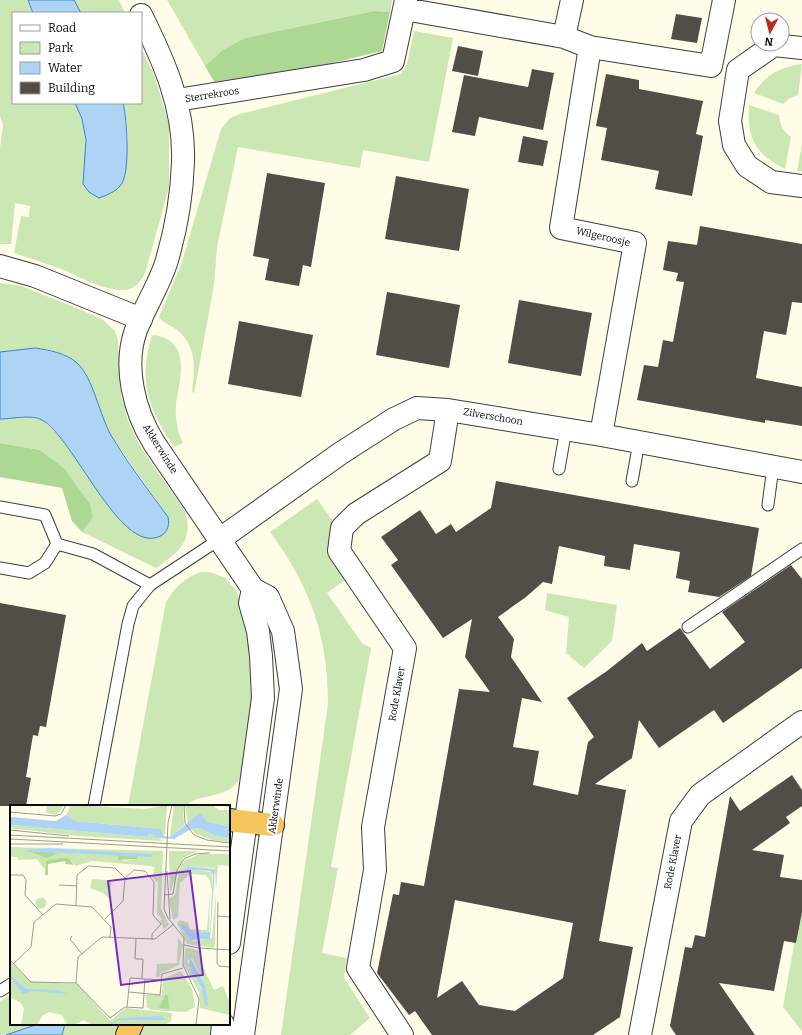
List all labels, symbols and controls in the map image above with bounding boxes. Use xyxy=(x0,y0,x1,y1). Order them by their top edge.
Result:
legend xyxy=(12,12,142,104)
north arrow xyxy=(750,12,790,52)
text: Road xyxy=(48,21,76,35)
text: N xyxy=(763,34,774,48)
text: Park xyxy=(48,41,74,55)
text: Water xyxy=(48,61,83,75)
text: Building xyxy=(48,81,95,95)
street label: Sterrekroos xyxy=(184,85,240,105)
street label: Wilgeroosje xyxy=(575,225,631,249)
street label: Zilverschoon xyxy=(462,406,524,428)
street label: Akkerwinde xyxy=(140,422,180,476)
street label: Rode Klaver xyxy=(386,665,408,722)
street label: Akkerwinde xyxy=(266,777,286,835)
inset map xyxy=(10,805,230,1025)
street label: Rode Klaver xyxy=(662,833,684,890)

